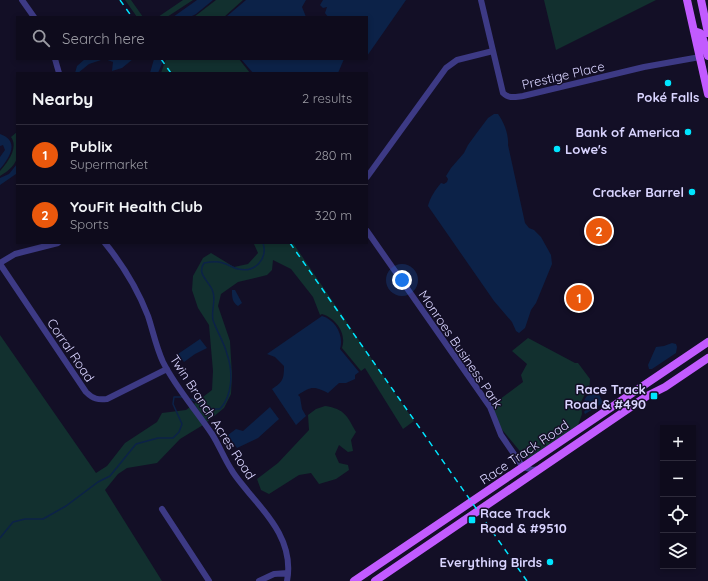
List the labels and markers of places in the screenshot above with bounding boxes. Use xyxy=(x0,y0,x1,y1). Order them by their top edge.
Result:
marker: Poké Falls xyxy=(663,78,673,88)
place label: Poké Falls xyxy=(637,89,699,105)
place label: Bank of America xyxy=(576,124,680,140)
marker: Bank of America xyxy=(683,127,693,137)
place label: Lowe's xyxy=(565,141,607,157)
marker: Lowe's xyxy=(552,144,562,154)
place label: Cracker Barrel xyxy=(593,184,684,200)
marker: Cracker Barrel xyxy=(687,187,697,197)
pin: 2 xyxy=(586,216,612,246)
pin: 1 xyxy=(566,283,592,313)
place label: Race Track Road & #490 xyxy=(564,381,646,412)
marker: Race Track Road & #490 xyxy=(649,391,659,401)
place label: Race Track Road & #9510 xyxy=(480,505,567,536)
marker: Race Track Road & #9510 xyxy=(467,515,477,525)
place label: Everything Birds xyxy=(440,554,542,570)
marker: Everything Birds xyxy=(545,557,555,567)

